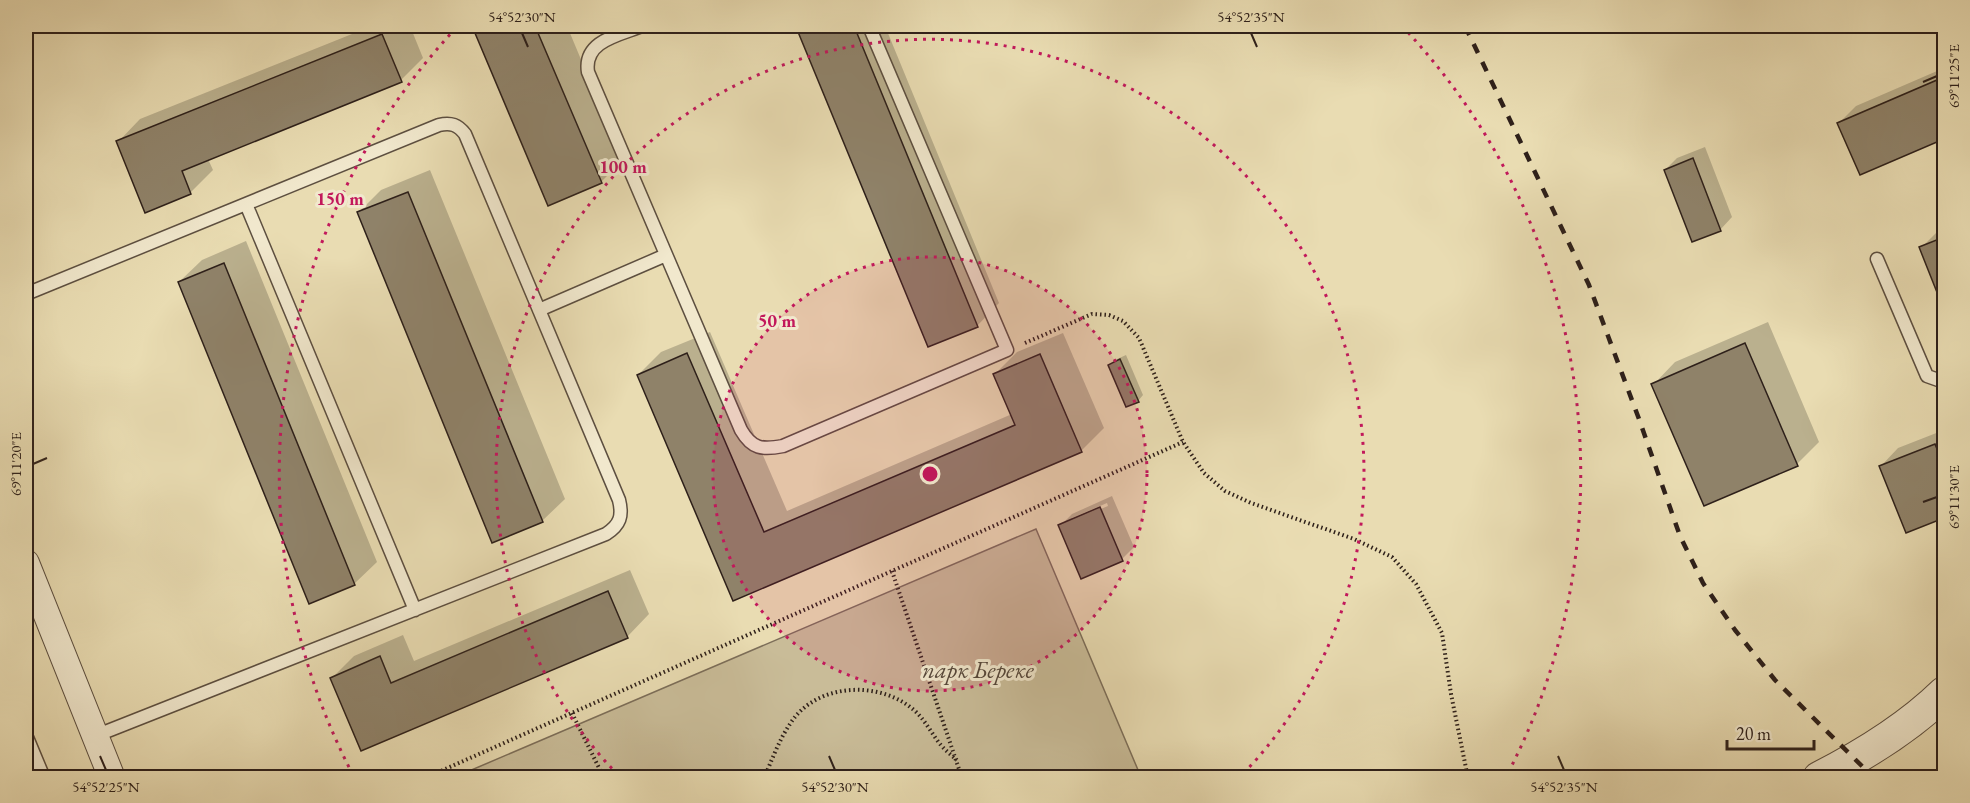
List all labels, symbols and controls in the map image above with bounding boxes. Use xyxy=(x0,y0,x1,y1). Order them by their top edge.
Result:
text: 54°52'30"N xyxy=(488,7,556,26)
text: 54°52'35"N xyxy=(1217,7,1285,26)
text: 69°11'25"E xyxy=(1944,43,1963,108)
text: 100 m xyxy=(599,155,647,178)
text: 150 m xyxy=(316,187,364,210)
text: 50 m xyxy=(758,309,796,332)
text: 69°11'20"E xyxy=(6,431,25,496)
centre of rings xyxy=(920,464,940,484)
text: 69°11'30"E xyxy=(1944,464,1963,529)
park label: парк Береке xyxy=(922,654,1035,685)
scale bar xyxy=(1727,713,1814,751)
text: 20 m xyxy=(1736,722,1771,745)
text: 54°52'25"N xyxy=(72,777,140,796)
text: 54°52'30"N xyxy=(801,777,869,796)
text: 54°52'35"N xyxy=(1530,777,1598,796)

